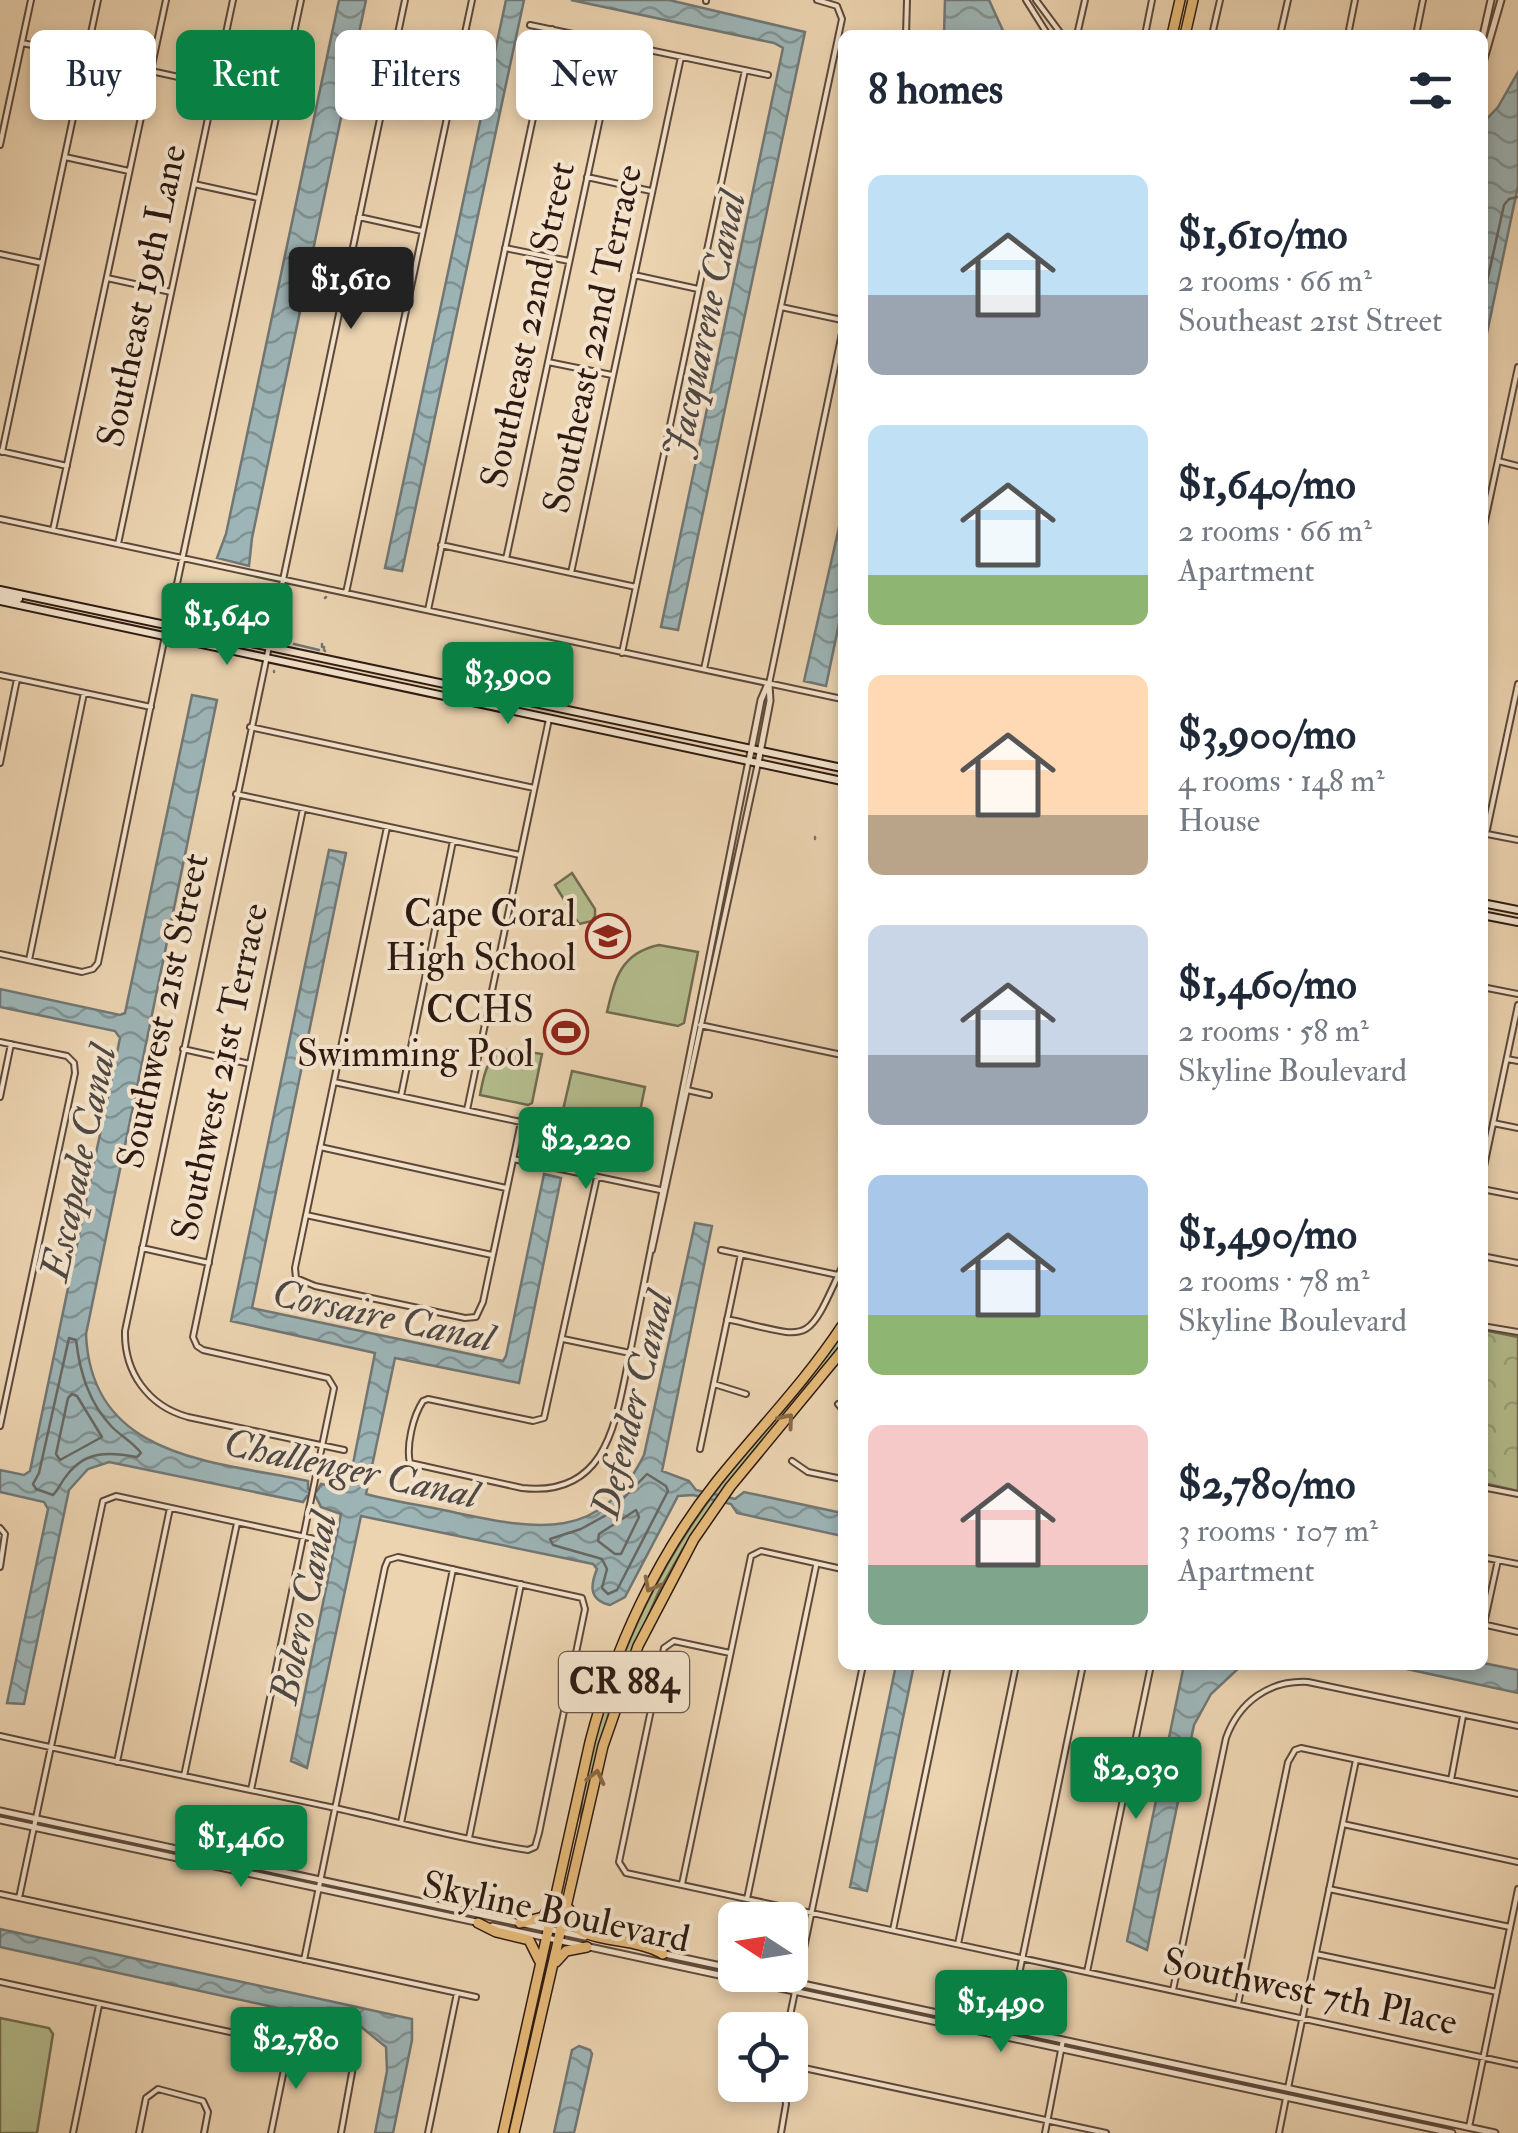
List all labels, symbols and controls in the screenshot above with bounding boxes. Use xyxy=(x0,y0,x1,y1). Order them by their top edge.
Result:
chip: Buy xyxy=(30,30,156,120)
chip: Rent xyxy=(176,30,315,120)
chip: Filters xyxy=(335,30,496,120)
chip: New xyxy=(516,30,653,120)
icon: filters xyxy=(1403,63,1458,118)
text: 8 homes xyxy=(868,64,1003,116)
street label: Southeast 19th Lane xyxy=(87,140,197,452)
street label: Southeast 22nd Street xyxy=(470,157,586,493)
street label: Southeast 22nd Terrace xyxy=(533,160,653,518)
water label: Jacquarene Canal xyxy=(652,184,759,463)
text: $1,610/mo xyxy=(1178,209,1348,261)
icon: home xyxy=(948,215,1068,335)
pin: $1,610 xyxy=(270,247,432,332)
text: $1,610 xyxy=(311,259,391,299)
text: 2 rooms · 66 m² xyxy=(1178,261,1372,301)
text: Southeast 21st Street xyxy=(1178,301,1442,341)
text: $1,640/mo xyxy=(1178,459,1356,511)
icon: home xyxy=(948,465,1068,585)
text: 2 rooms · 66 m² xyxy=(1178,511,1372,551)
text: Apartment xyxy=(1178,551,1315,591)
pin: $1,640 xyxy=(146,583,308,668)
text: $1,640 xyxy=(184,595,270,635)
pin: $3,900 xyxy=(427,642,589,727)
text: $3,900 xyxy=(464,654,552,694)
text: $3,900/mo xyxy=(1178,709,1356,761)
icon: home xyxy=(948,715,1068,835)
text: 4 rooms · 148 m² xyxy=(1178,761,1384,801)
text: House xyxy=(1178,801,1260,841)
street label: Southwest 21st Street xyxy=(106,849,220,1173)
place label: Cape Coral High School xyxy=(386,890,576,982)
street label: Southwest 21st Terrace xyxy=(161,899,279,1245)
school or university icon: Cape Coral High School xyxy=(585,913,631,959)
text: $1,460/mo xyxy=(1178,959,1357,1011)
icon: home xyxy=(948,965,1068,1085)
place label: CCHS Swimming Pool xyxy=(297,986,534,1078)
sports icon: CCHS Swimming Pool xyxy=(543,1009,589,1055)
text: 2 rooms · 58 m² xyxy=(1178,1011,1369,1051)
water label: Escapade Canal xyxy=(29,1037,130,1288)
text: Skyline Boulevard xyxy=(1178,1051,1407,1091)
pin: $2,220 xyxy=(505,1107,667,1192)
text: $2,220 xyxy=(541,1119,631,1159)
text: $1,490/mo xyxy=(1178,1209,1357,1261)
icon: home xyxy=(948,1215,1068,1335)
text: 2 rooms · 78 m² xyxy=(1178,1261,1369,1301)
water label: Corsaire Canal xyxy=(267,1268,502,1365)
water label: Defender Canal xyxy=(580,1283,687,1526)
text: Skyline Boulevard xyxy=(1178,1301,1407,1341)
one-way arrow xyxy=(775,1413,793,1431)
water label: Challenger Canal xyxy=(219,1417,486,1522)
text: $2,780/mo xyxy=(1178,1459,1356,1511)
icon: home xyxy=(948,1465,1068,1585)
water label: Bolero Canal xyxy=(259,1505,350,1710)
text: 3 rooms · 107 m² xyxy=(1178,1511,1378,1551)
text: Apartment xyxy=(1178,1551,1315,1591)
one-way arrow xyxy=(644,1575,664,1593)
road number: CR 884 xyxy=(559,1652,689,1712)
pin: $2,030 xyxy=(1055,1737,1217,1822)
text: $2,030 xyxy=(1092,1749,1180,1789)
one-way arrow xyxy=(584,1769,605,1786)
pin: $1,460 xyxy=(160,1805,322,1890)
text: $1,460 xyxy=(197,1817,285,1857)
street label: Skyline Boulevard xyxy=(418,1860,694,1964)
north arrow xyxy=(718,1902,808,1992)
map controls xyxy=(718,1902,808,2102)
street label: Southwest 7th Place xyxy=(1158,1937,1462,2047)
pin: $1,490 xyxy=(920,1970,1082,2055)
text: $1,490 xyxy=(957,1982,1045,2022)
pin: $2,780 xyxy=(215,2007,377,2092)
button: locate xyxy=(718,2012,808,2102)
text: $2,780 xyxy=(253,2019,339,2059)

